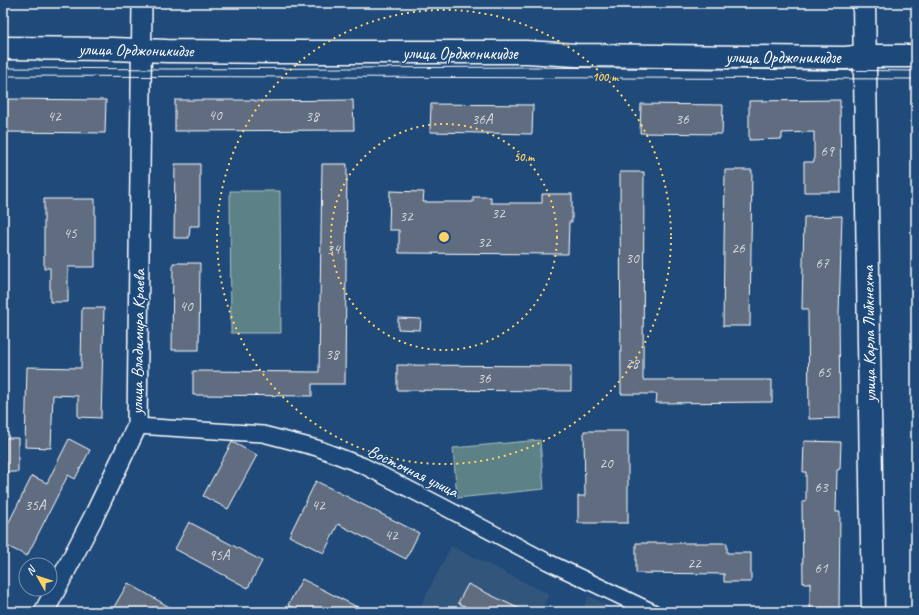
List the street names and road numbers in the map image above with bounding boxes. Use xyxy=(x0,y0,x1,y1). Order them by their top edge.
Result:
street label: улица Орджоникидзе xyxy=(77,38,195,62)
street label: улица Орджоникидзе xyxy=(402,43,519,64)
street label: улица Орджоникидзе xyxy=(725,47,842,68)
street label: улица Карла Либкнехта xyxy=(857,264,881,403)
street label: улица Владимира Краева xyxy=(126,267,150,416)
street label: Восточная улица xyxy=(364,440,463,503)

